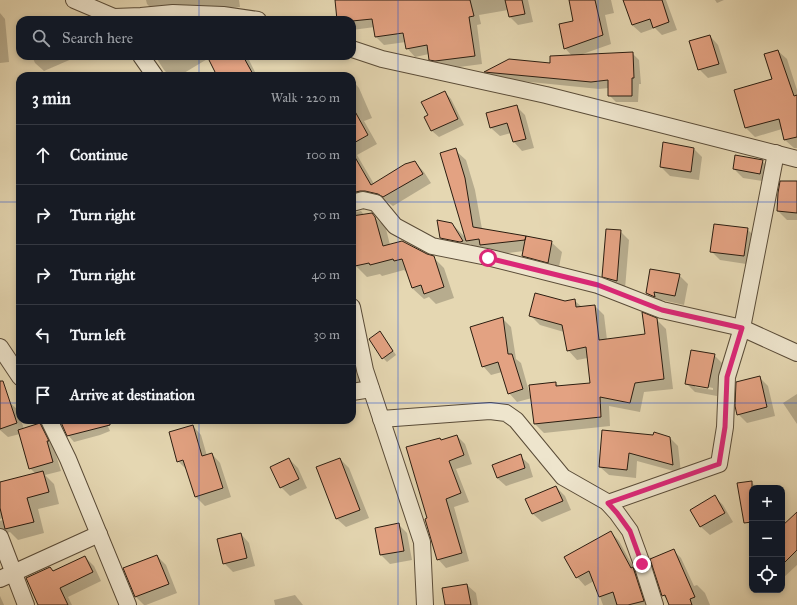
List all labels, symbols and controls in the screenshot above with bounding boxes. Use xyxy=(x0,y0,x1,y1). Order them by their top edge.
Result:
search box xyxy=(16,16,356,60)
icon: search xyxy=(30,27,52,49)
text: Search here xyxy=(62,29,133,47)
text: 3 min xyxy=(32,88,71,109)
text: Walk · 220 m xyxy=(271,90,340,106)
icon: ahead xyxy=(32,144,54,166)
text: Continue xyxy=(70,146,128,164)
text: 100 m xyxy=(306,147,340,163)
icon: right xyxy=(32,204,54,226)
text: Turn right xyxy=(70,206,135,224)
text: 50 m xyxy=(313,207,340,223)
route start xyxy=(479,249,497,267)
icon: right xyxy=(32,264,54,286)
text: Turn right xyxy=(70,266,135,284)
text: 40 m xyxy=(311,267,340,283)
icon: left xyxy=(32,324,54,346)
text: Turn left xyxy=(70,326,126,344)
text: 30 m xyxy=(314,327,340,343)
icon: arrive xyxy=(32,384,54,406)
text: Arrive at destination xyxy=(70,386,195,404)
map controls xyxy=(749,485,785,593)
button: + xyxy=(749,485,785,521)
button: − xyxy=(749,521,785,557)
route end xyxy=(633,555,651,573)
button: locate xyxy=(749,557,785,593)

